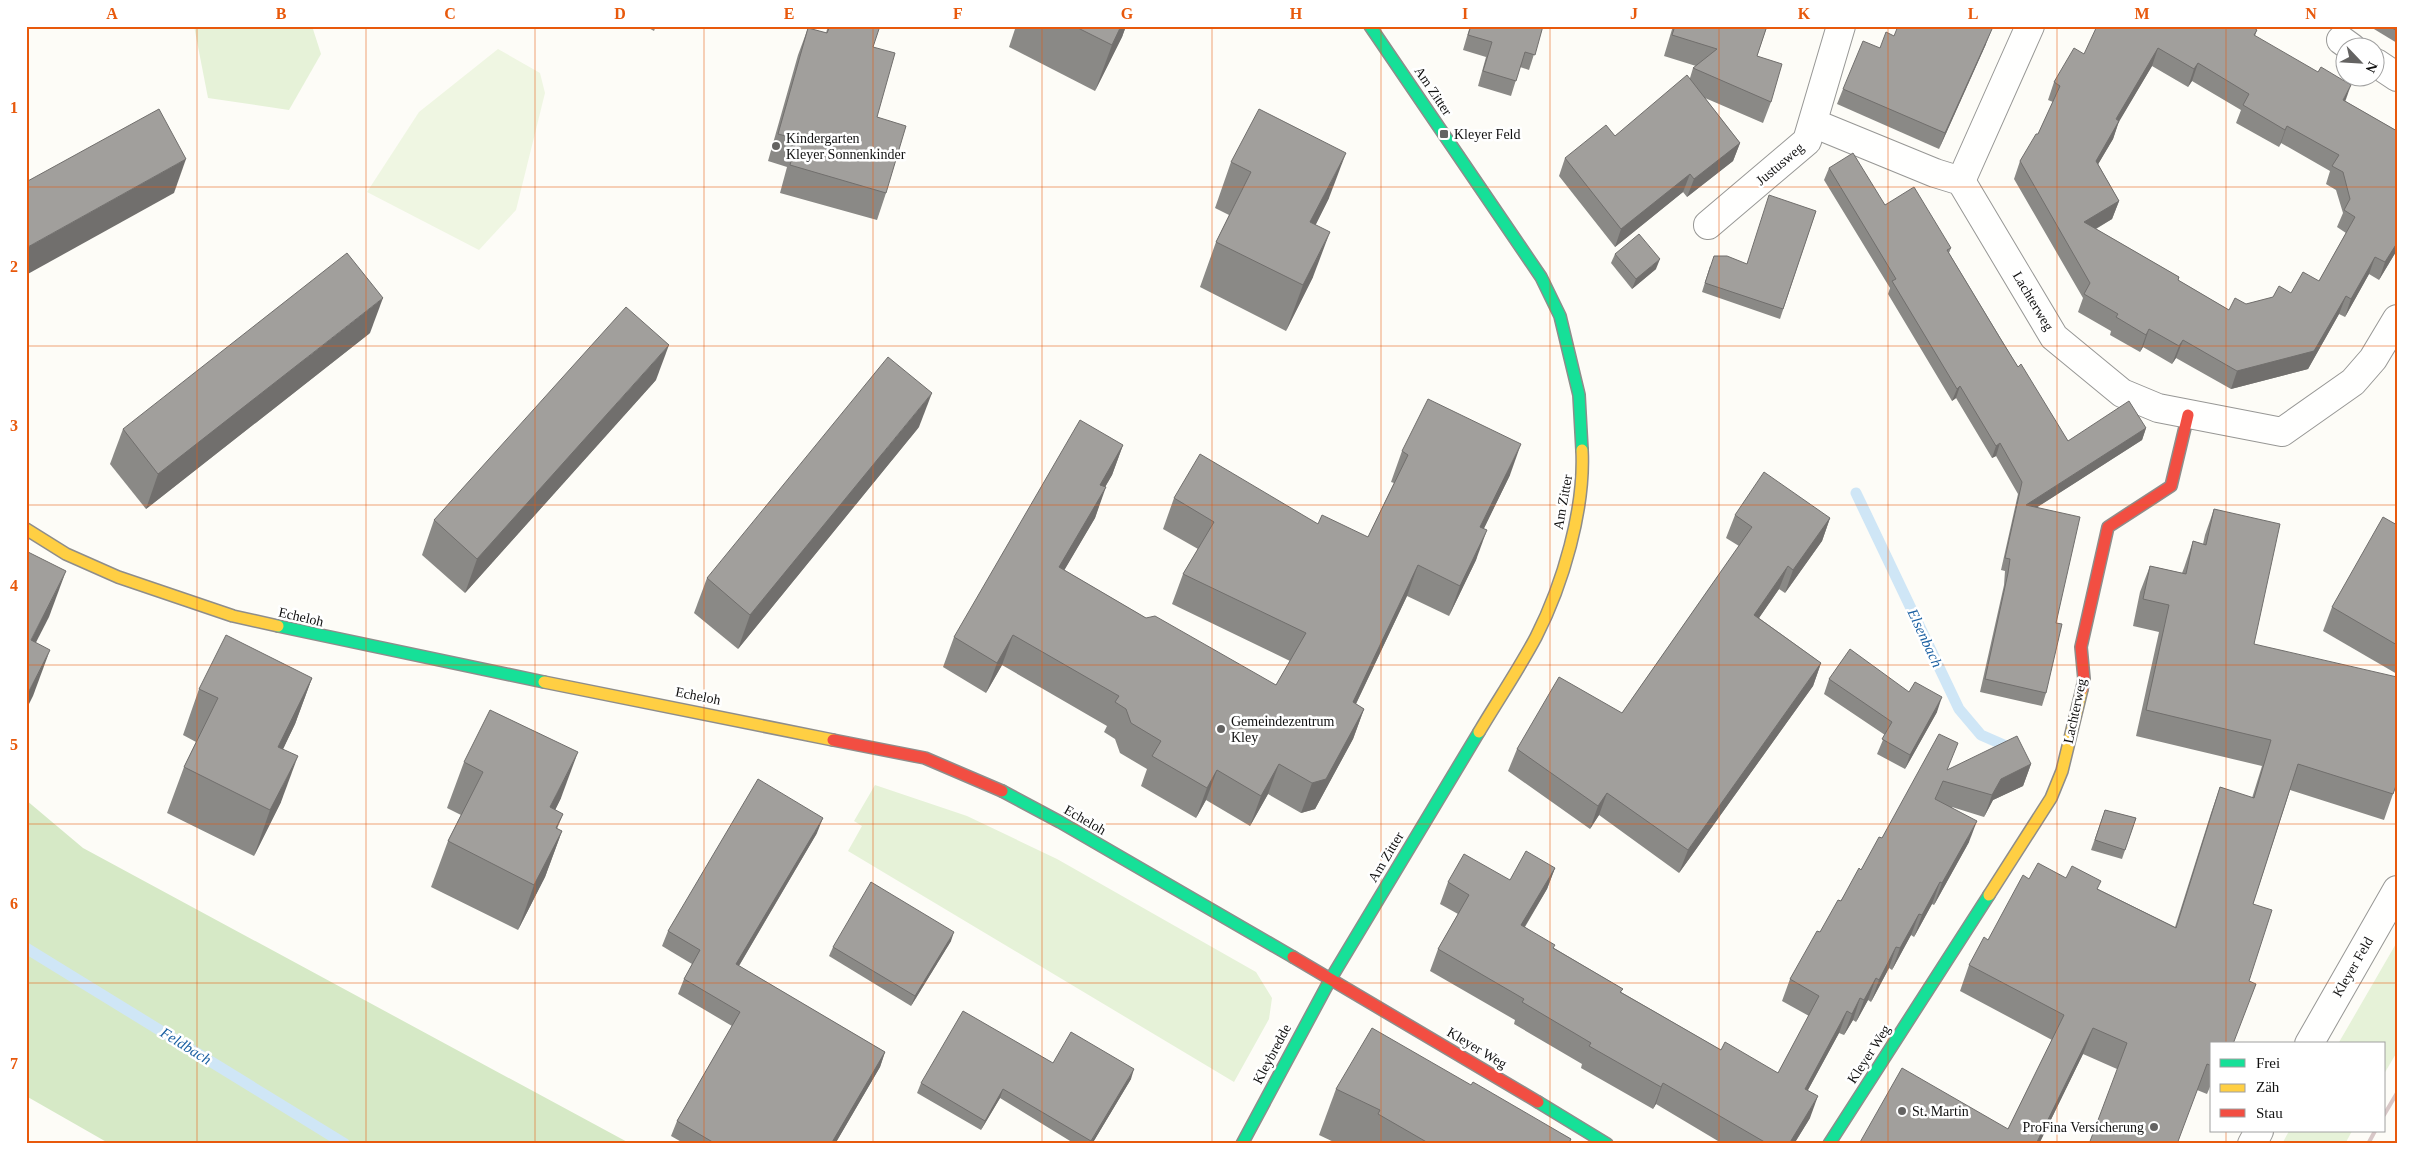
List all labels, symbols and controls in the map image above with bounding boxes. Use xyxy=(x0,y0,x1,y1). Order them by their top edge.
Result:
text: A xyxy=(106,5,118,22)
text: B xyxy=(276,5,287,22)
text: C xyxy=(444,5,456,22)
text: D xyxy=(614,5,626,22)
text: E xyxy=(784,5,794,22)
text: F xyxy=(953,5,963,22)
text: G xyxy=(1121,5,1134,22)
text: H xyxy=(1290,5,1303,22)
text: I xyxy=(1462,5,1468,22)
text: J xyxy=(1630,5,1638,22)
text: K xyxy=(1798,5,1811,22)
text: L xyxy=(1968,5,1978,22)
text: M xyxy=(2134,5,2150,22)
text: N xyxy=(2305,5,2317,22)
north arrow xyxy=(2336,38,2386,88)
text: N xyxy=(2362,60,2380,75)
street label: Am Zitter xyxy=(1411,64,1455,119)
text: 1 xyxy=(10,99,18,116)
place label: Kleyer Feld xyxy=(1454,127,1520,142)
marker: Kleyer Feld xyxy=(1438,128,1450,140)
place label: Kindergarten Kleyer Sonnenkinder xyxy=(786,131,906,162)
marker: Kindergarten Kleyer Sonnenkinder xyxy=(770,140,782,152)
street label: Justusweg xyxy=(1753,140,1807,188)
text: 2 xyxy=(10,258,18,275)
street label: Lachterweg xyxy=(2010,269,2056,333)
text: 3 xyxy=(10,417,18,434)
street label: Am Zitter xyxy=(1551,473,1575,531)
text: 4 xyxy=(10,577,18,594)
street label: Echeloh xyxy=(277,605,325,629)
water label: Elsenbach xyxy=(1904,605,1945,670)
street label: Lachterweg xyxy=(2061,677,2089,745)
street label: Echeloh xyxy=(674,684,722,708)
place label: Gemeindezentrum Kley xyxy=(1231,714,1335,745)
marker: Gemeindezentrum Kley xyxy=(1215,723,1227,735)
text: 5 xyxy=(10,736,18,753)
street label: Echeloh xyxy=(1061,802,1109,838)
street label: Am Zitter xyxy=(1365,829,1407,885)
text: 6 xyxy=(10,895,18,912)
street label: Kleyer Feld xyxy=(2330,934,2376,1000)
street label: Kleybredde xyxy=(1250,1022,1294,1086)
street label: Kleyer Weg xyxy=(1845,1022,1893,1086)
water label: Feldbach xyxy=(157,1024,214,1068)
street label: Kleyer Weg xyxy=(1445,1024,1509,1072)
legend xyxy=(2210,1042,2386,1132)
text: 7 xyxy=(10,1055,18,1072)
text: Frei xyxy=(2256,1055,2280,1071)
text: Zäh xyxy=(2256,1079,2280,1095)
place label: St. Martin xyxy=(1912,1104,1969,1119)
marker: St. Martin xyxy=(1896,1105,1908,1117)
text: Stau xyxy=(2256,1105,2283,1121)
place label: ProFina Versicherung xyxy=(2023,1120,2144,1135)
marker: ProFina Versicherung xyxy=(2148,1121,2160,1133)

